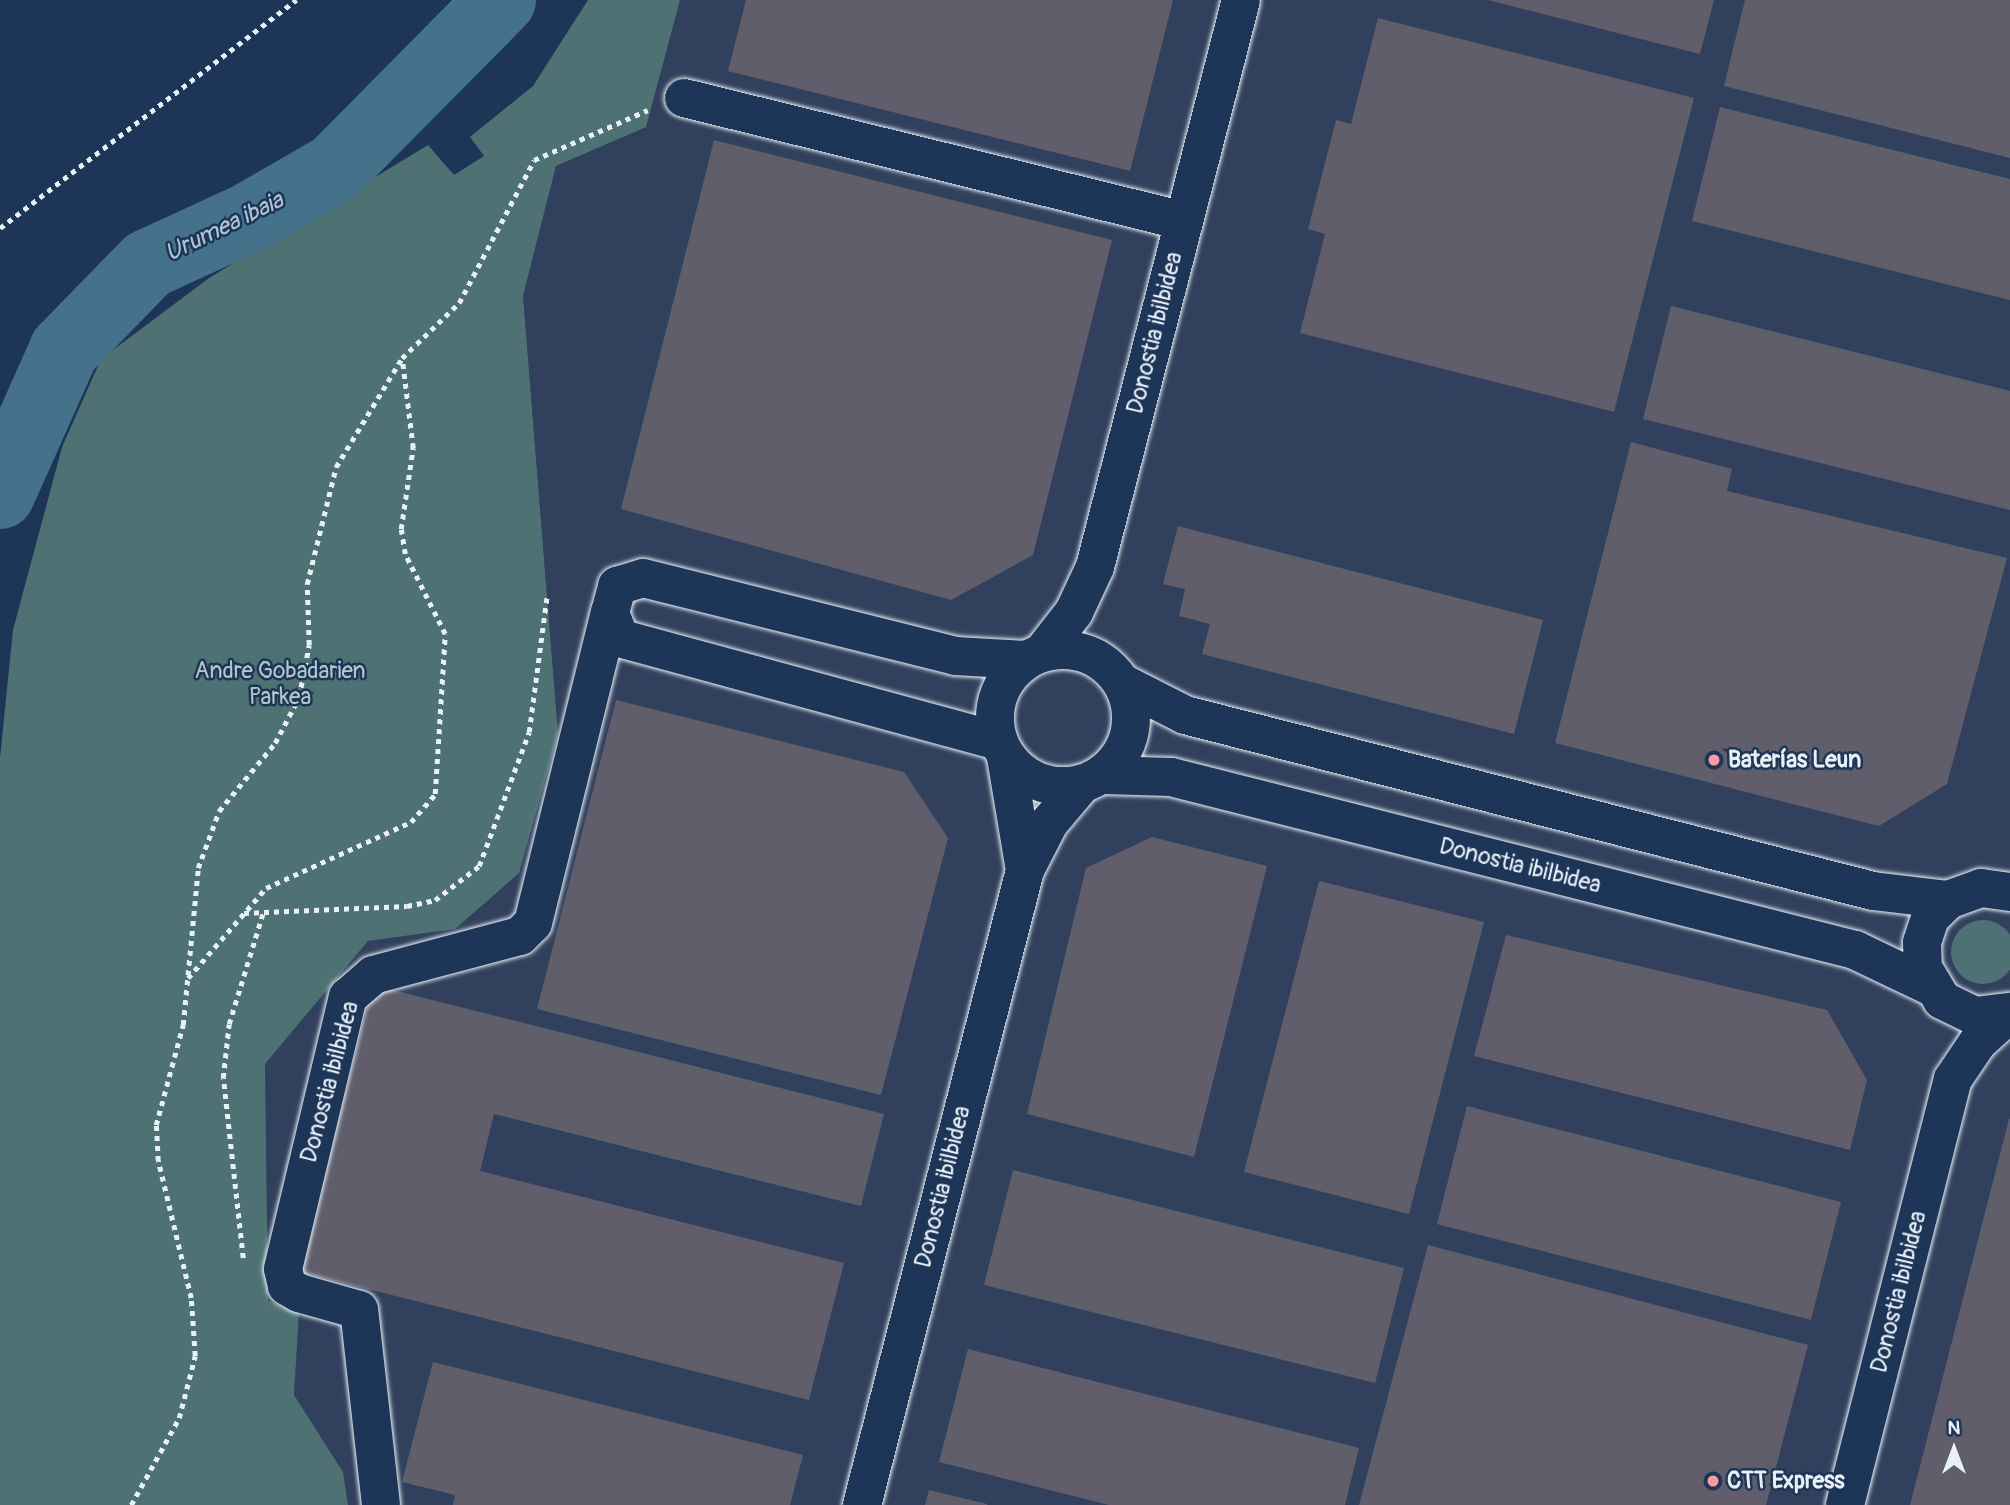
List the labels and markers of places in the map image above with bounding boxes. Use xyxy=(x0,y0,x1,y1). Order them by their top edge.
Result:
place label: Baterías Leun xyxy=(1728,746,1861,774)
marker: Baterías Leun xyxy=(1706,752,1722,768)
place label: CTT Express xyxy=(1727,1467,1845,1495)
marker: CTT Express xyxy=(1705,1473,1721,1489)

